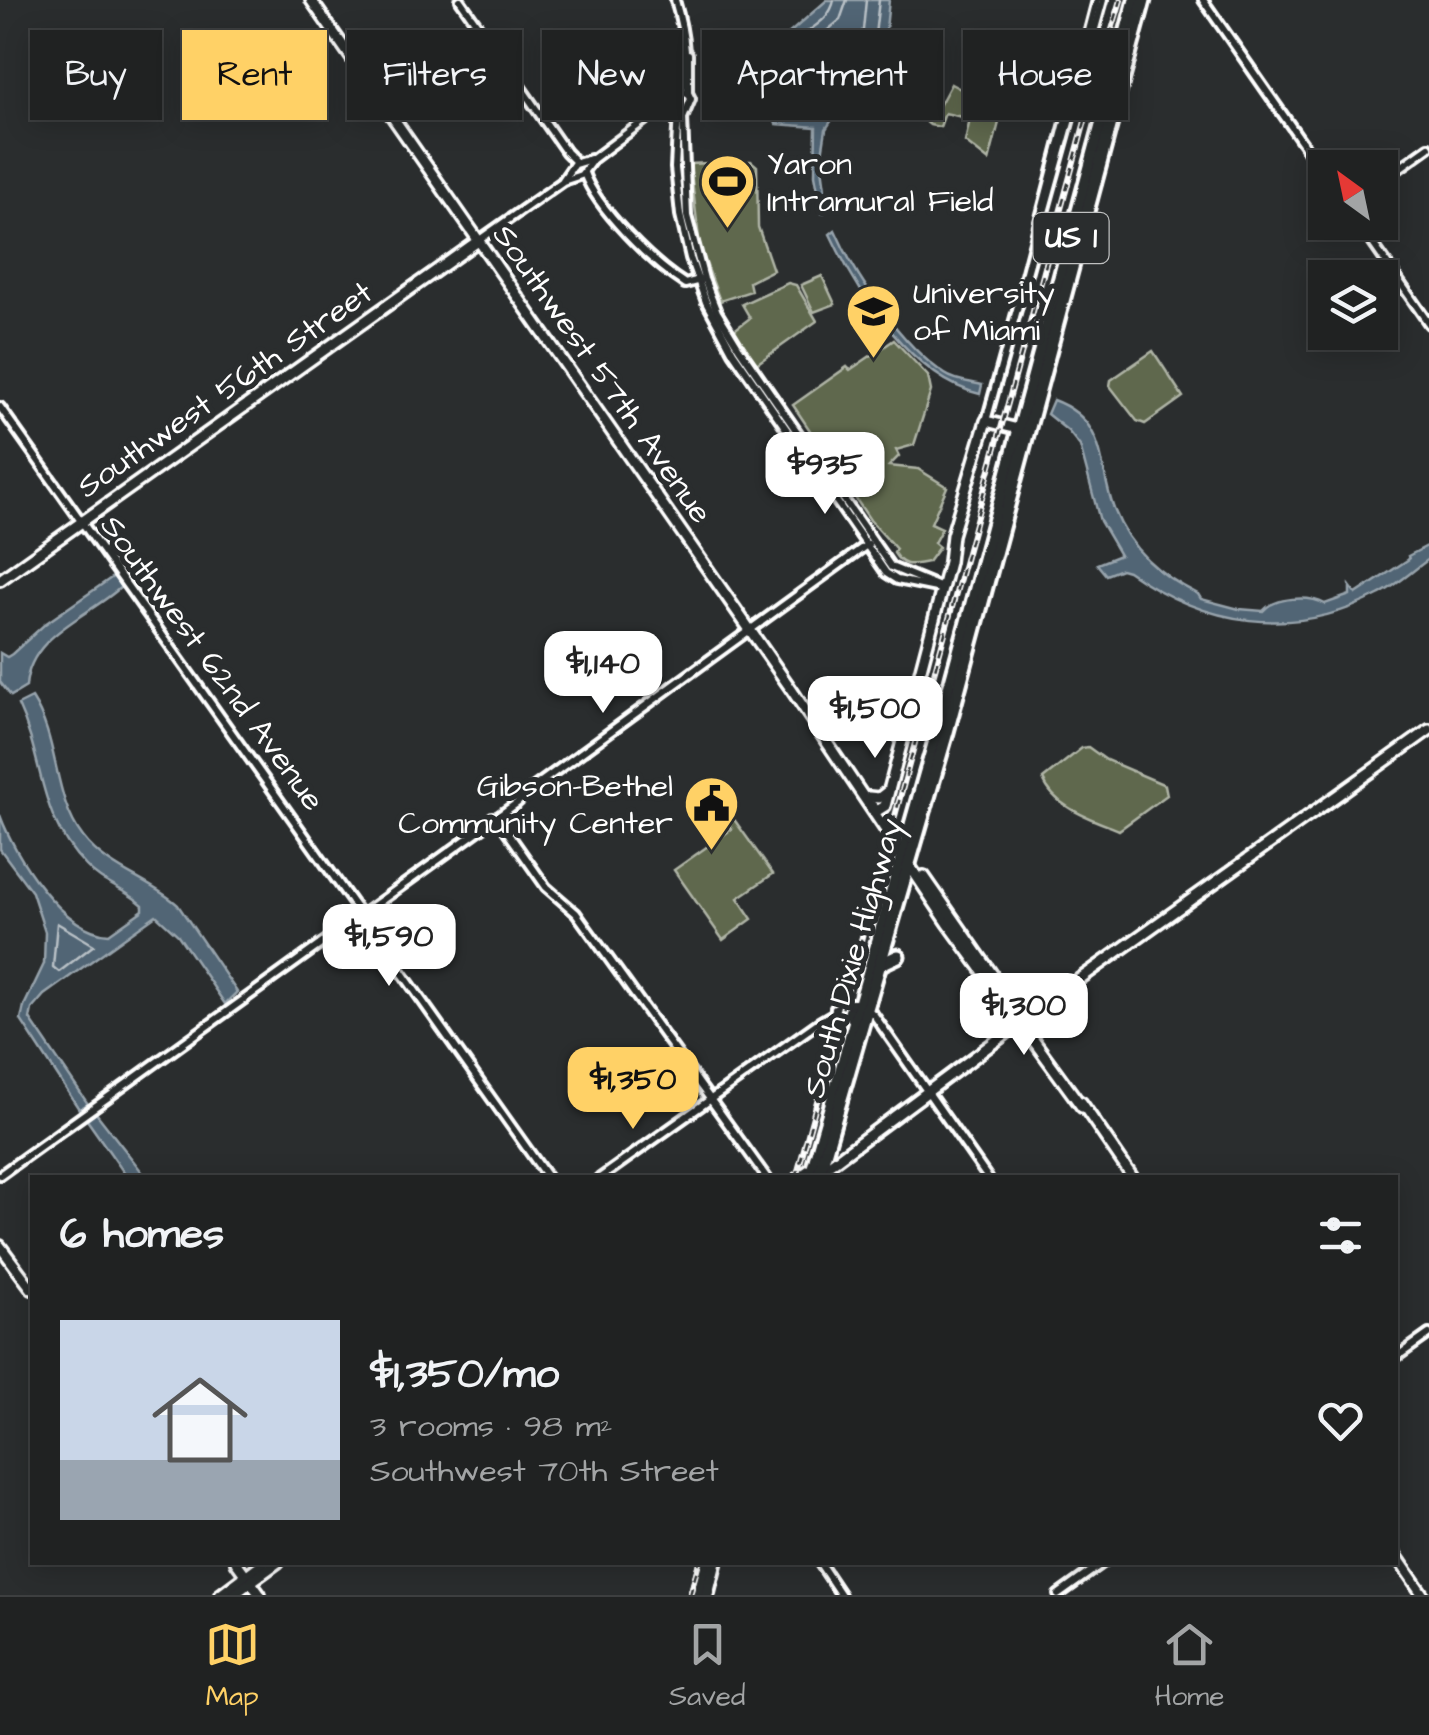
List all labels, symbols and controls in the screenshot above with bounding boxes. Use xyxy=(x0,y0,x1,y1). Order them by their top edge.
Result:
chip: Buy xyxy=(30,30,162,120)
chip: Rent xyxy=(182,30,327,120)
chip: Filters xyxy=(347,30,522,120)
chip: New xyxy=(542,30,682,120)
chip: Apartment xyxy=(702,30,943,120)
chip: House xyxy=(963,30,1128,120)
place label: Yaron Intramural Field xyxy=(767,142,993,224)
north arrow xyxy=(1308,150,1398,240)
map controls xyxy=(1308,150,1398,350)
sports icon: Yaron Intramural Field xyxy=(698,152,758,231)
road number: US 1 xyxy=(1034,213,1108,263)
street label: Southwest 57th Avenue xyxy=(481,215,723,533)
button: layers xyxy=(1308,260,1398,350)
street label: Southwest 56th Street xyxy=(68,271,382,509)
place label: University of Miami xyxy=(913,271,1055,353)
school or university icon: University of Miami xyxy=(844,281,904,360)
pin: $935 xyxy=(766,432,884,517)
text: $935 xyxy=(788,442,862,487)
street label: Southwest 62nd Avenue xyxy=(89,506,335,820)
pin: $1,140 xyxy=(522,631,684,716)
text: $1,140 xyxy=(566,641,640,686)
pin: $1,500 xyxy=(794,676,956,761)
text: $1,500 xyxy=(830,686,920,731)
place label: Gibson-Bethel Community Center xyxy=(398,764,673,846)
public building icon: Gibson-Bethel Community Center xyxy=(682,774,742,853)
street label: South Dixie Highway xyxy=(792,813,914,1103)
pin: $1,590 xyxy=(308,904,470,989)
text: $1,590 xyxy=(345,914,433,959)
pin: $1,300 xyxy=(943,973,1105,1058)
text: $1,300 xyxy=(982,983,1066,1028)
pin: $1,350 xyxy=(552,1047,714,1132)
text: $1,350 xyxy=(590,1057,676,1102)
text: 6 homes xyxy=(60,1206,224,1264)
icon: filters xyxy=(1313,1208,1368,1263)
text: $1,350/mo xyxy=(370,1346,559,1404)
icon: home xyxy=(140,1360,260,1480)
icon: heart xyxy=(1313,1393,1368,1448)
text: 3 rooms · 98 m² xyxy=(370,1404,613,1449)
text: Southwest 70th Street xyxy=(370,1449,719,1494)
tab: Map xyxy=(205,1617,260,1716)
tab: Saved xyxy=(669,1617,745,1716)
tab: Home xyxy=(1155,1617,1224,1716)

